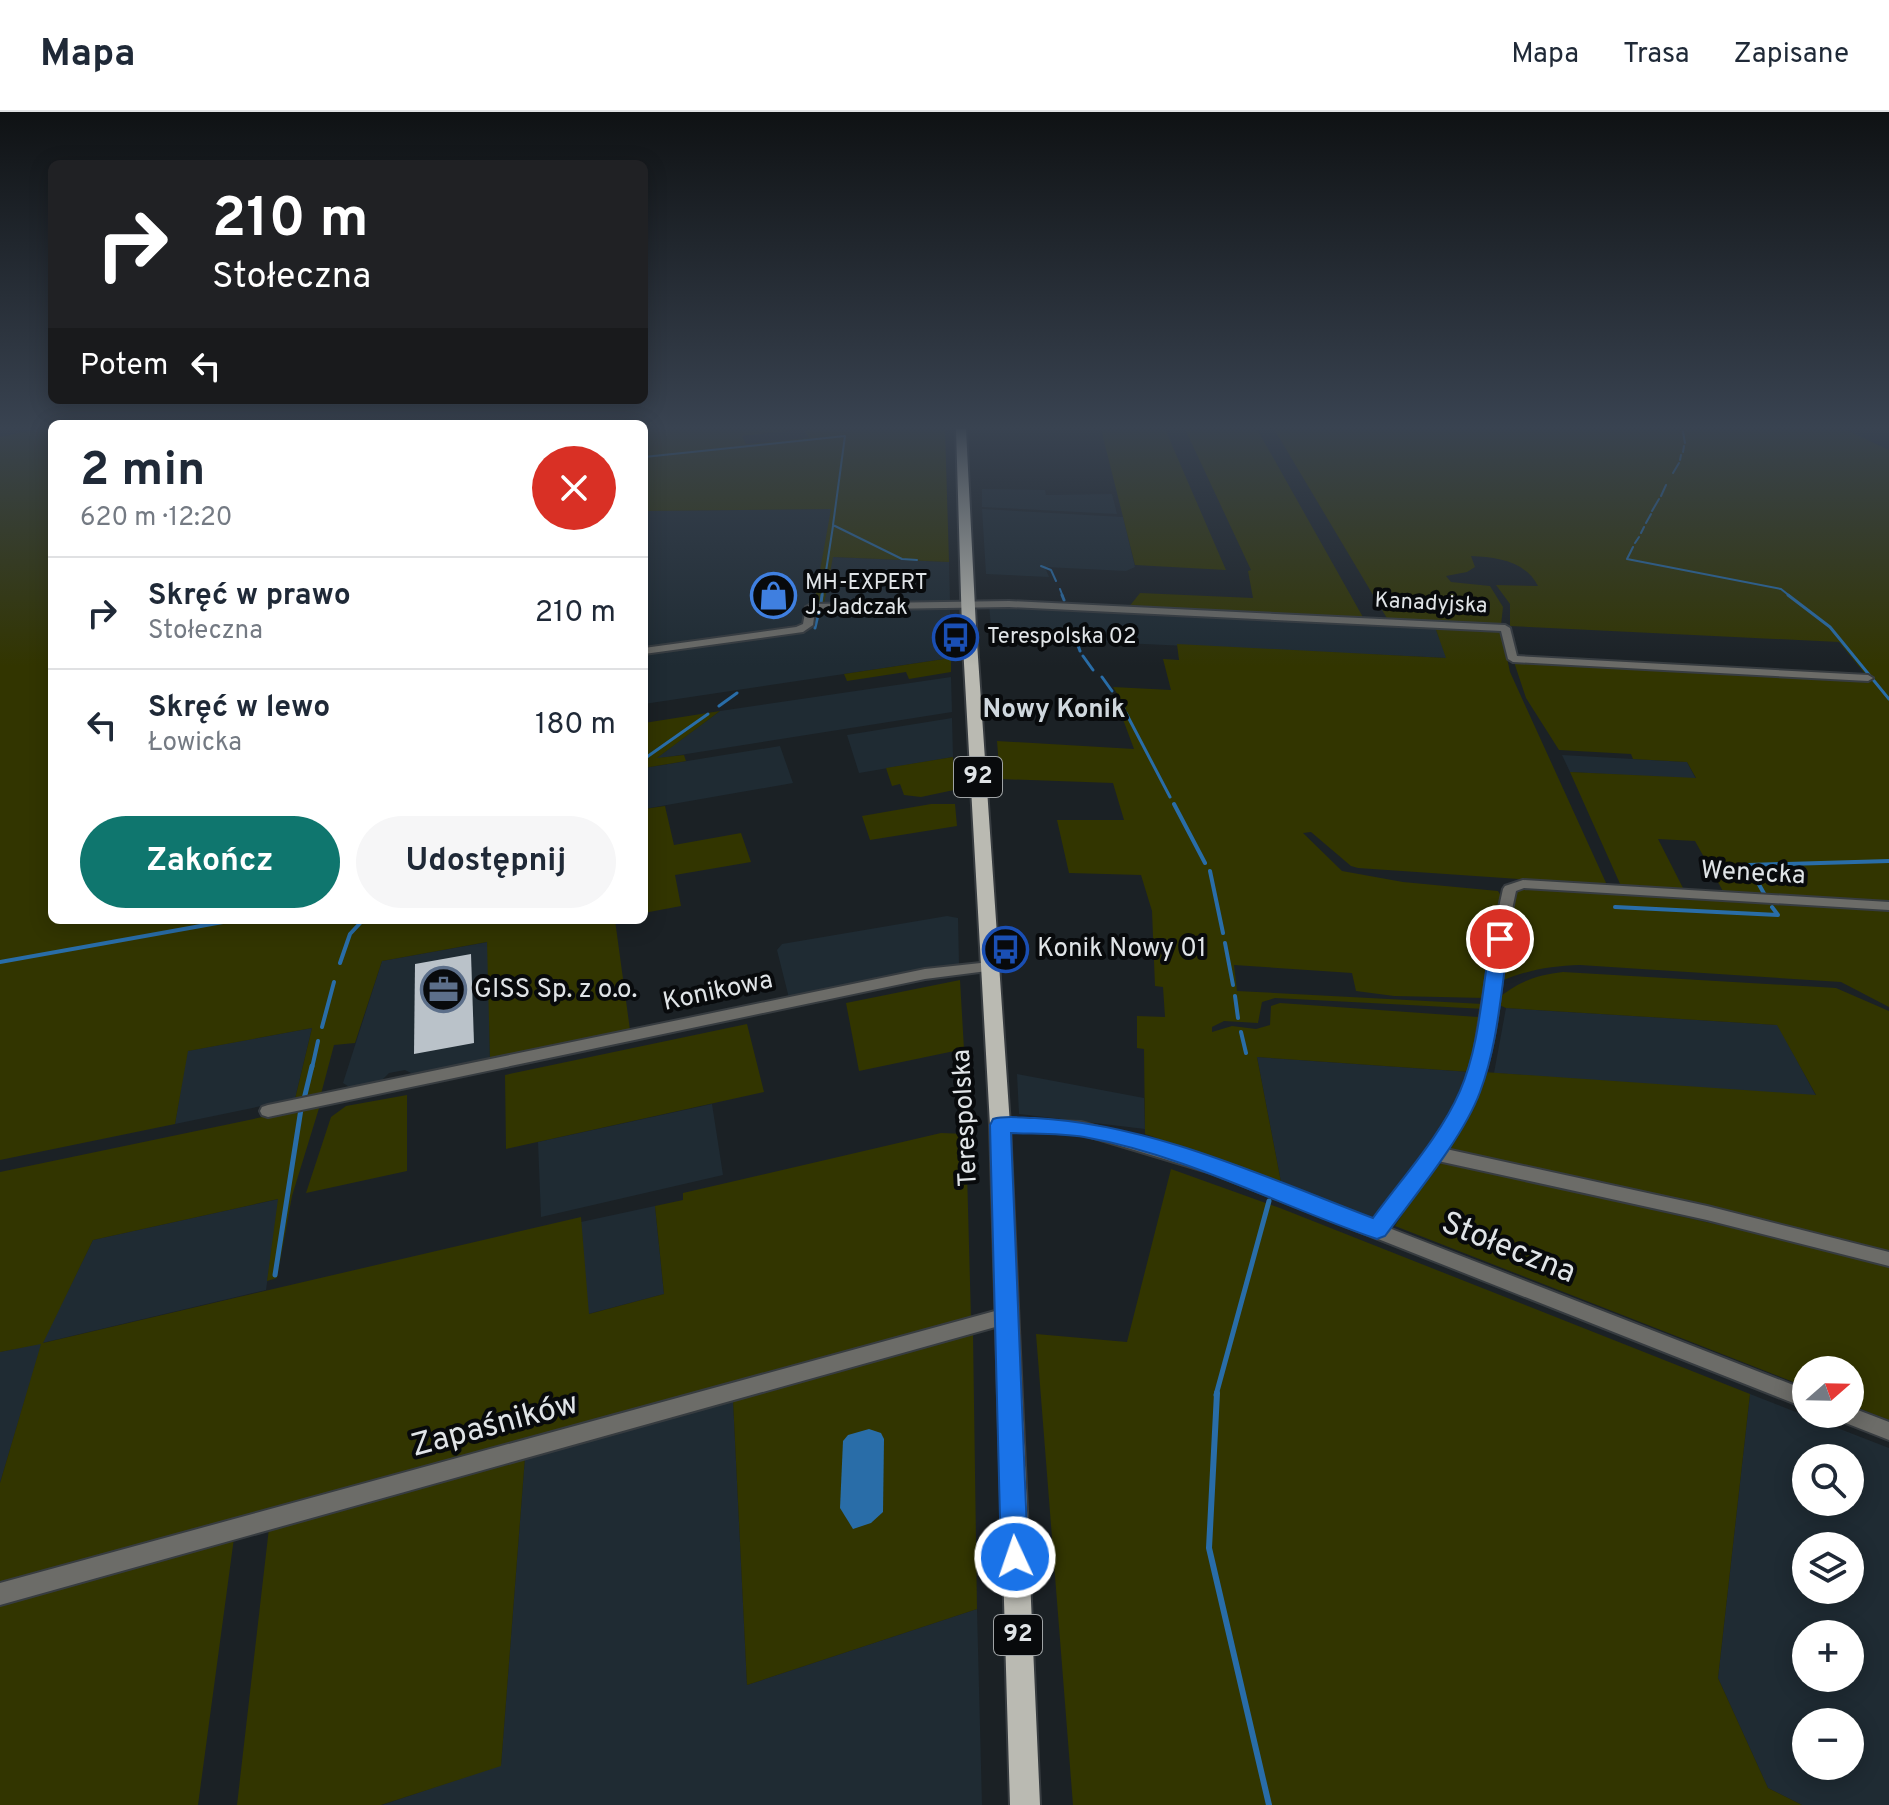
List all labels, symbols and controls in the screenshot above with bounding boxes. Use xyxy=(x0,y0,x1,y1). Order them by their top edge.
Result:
text: Mapa xyxy=(40,31,136,80)
text: Mapa xyxy=(1511,37,1579,73)
text: Trasa xyxy=(1623,37,1690,73)
text: Zapisane xyxy=(1734,37,1849,73)
text: 210 m xyxy=(212,186,369,256)
icon: right xyxy=(80,192,184,296)
text: Stołeczna xyxy=(212,255,371,301)
icon: left xyxy=(184,344,228,388)
text: Potem xyxy=(80,348,168,385)
text: 2 min xyxy=(80,442,205,502)
button: close xyxy=(532,446,616,530)
text: 620 m · 12:20 xyxy=(80,502,233,535)
place label: MH-EXPERT J. Jadczak xyxy=(805,570,928,622)
shop icon: MH-EXPERT J. Jadczak xyxy=(750,572,798,620)
text: Skręć w prawo xyxy=(148,578,351,615)
street label: Kanadyjska xyxy=(1374,588,1488,620)
icon: right xyxy=(80,591,124,635)
text: 210 m xyxy=(535,595,616,632)
bus stop icon: Terespolska 02 xyxy=(932,613,980,661)
text: Stołeczna xyxy=(148,615,263,648)
place label: Terespolska 02 xyxy=(987,624,1136,651)
text: Skręć w lewo xyxy=(148,690,330,727)
district label: Nowy Konik xyxy=(983,694,1125,727)
icon: left xyxy=(80,703,124,747)
text: 180 m xyxy=(535,707,616,744)
text: Łowicka xyxy=(148,727,242,760)
road number: 92 xyxy=(954,757,1002,797)
button: Zakończ xyxy=(80,816,340,908)
button: Udostępnij xyxy=(356,816,616,908)
street label: Wenecka xyxy=(1700,855,1806,893)
pin xyxy=(1466,905,1534,973)
icon: arrive xyxy=(1478,917,1522,961)
bus stop icon: Konik Nowy 01 xyxy=(982,925,1030,973)
place label: Konik Nowy 01 xyxy=(1037,933,1207,966)
street label: Konikowa xyxy=(660,964,776,1020)
office icon: GISS Sp. z o.o. xyxy=(419,966,467,1014)
place label: GISS Sp. z o.o. xyxy=(474,974,637,1007)
street label: Terespolska xyxy=(946,1048,986,1188)
street label: Stołeczna xyxy=(1435,1204,1581,1294)
north arrow xyxy=(1792,1356,1864,1428)
map controls xyxy=(1792,1356,1864,1780)
street label: Zapaśników xyxy=(407,1385,583,1467)
button: search xyxy=(1792,1444,1864,1516)
position arrow xyxy=(973,1515,1057,1599)
button: layers xyxy=(1792,1532,1864,1604)
road number: 92 xyxy=(994,1615,1042,1655)
button: + xyxy=(1792,1620,1864,1692)
button: − xyxy=(1792,1708,1864,1780)

